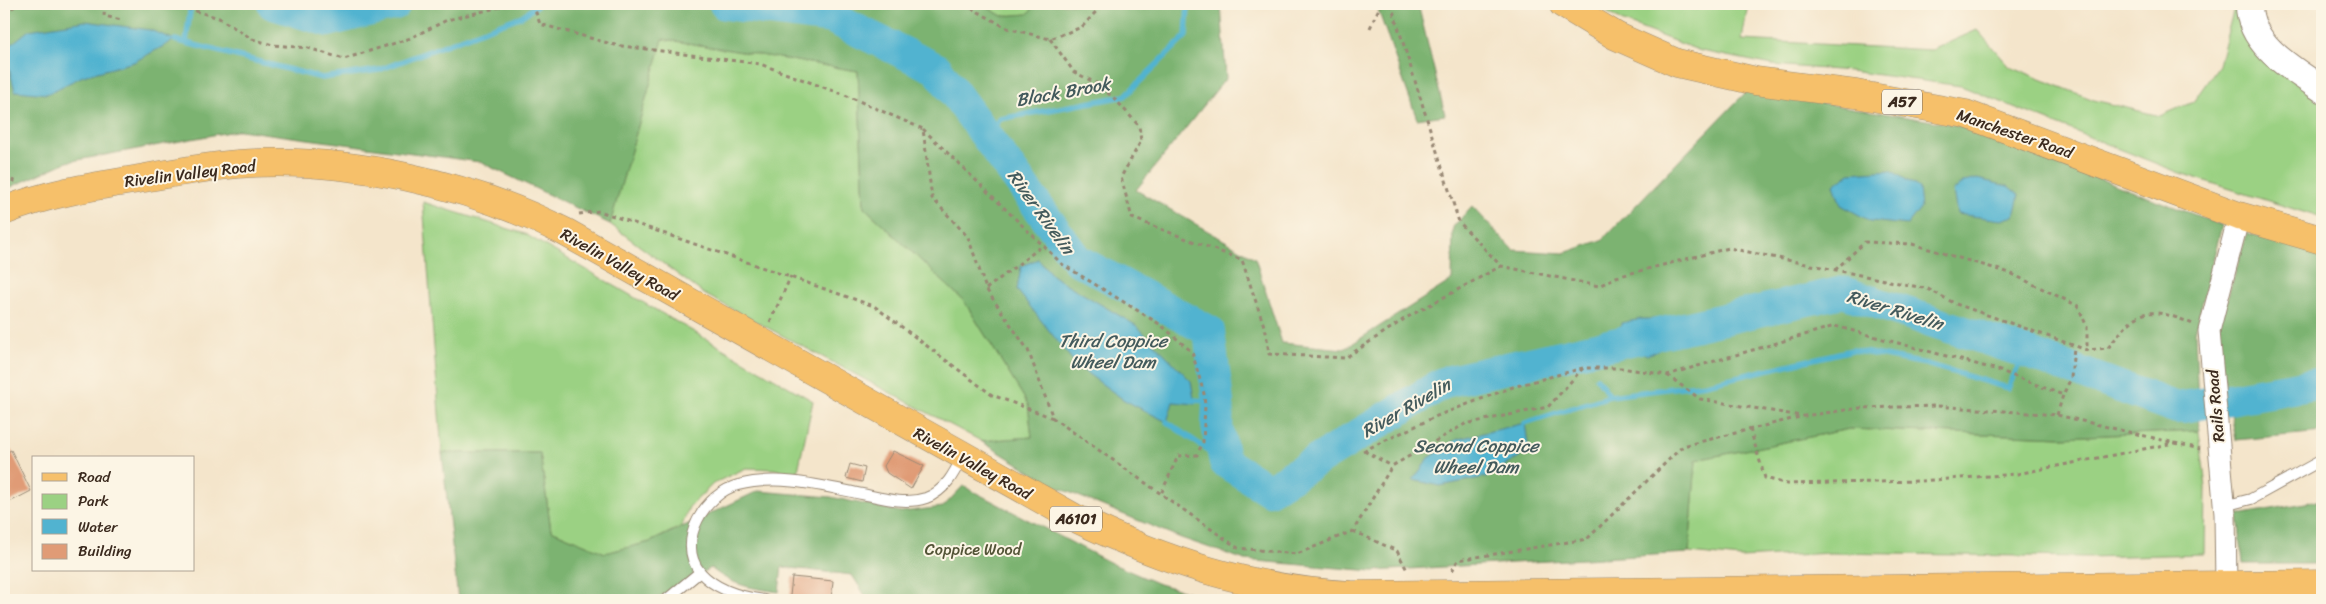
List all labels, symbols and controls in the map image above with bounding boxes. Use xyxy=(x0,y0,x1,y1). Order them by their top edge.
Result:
water label: Black Brook xyxy=(1013,68,1115,116)
road number: A57 xyxy=(1882,90,1922,114)
street label: Manchester Road xyxy=(1953,100,2078,167)
street label: Rivelin Valley Road xyxy=(123,151,259,196)
water label: River Rivelin xyxy=(999,163,1084,263)
street label: Rivelin Valley Road xyxy=(555,220,686,310)
water label: River Rivelin xyxy=(1843,280,1949,340)
water label: Third Coppice Wheel Dam xyxy=(1059,325,1169,378)
street label: Rails Road xyxy=(2198,367,2233,443)
water label: River Rivelin xyxy=(1355,368,1459,447)
street label: Rivelin Valley Road xyxy=(908,419,1039,509)
water label: Second Coppice Wheel Dam xyxy=(1414,430,1540,483)
legend xyxy=(32,456,195,572)
text: Road xyxy=(78,464,111,490)
text: Park xyxy=(78,488,109,514)
road number: A6101 xyxy=(1050,506,1102,532)
text: Water xyxy=(78,514,118,540)
park label: Coppice Wood xyxy=(925,535,1023,564)
text: Building xyxy=(78,538,132,564)

